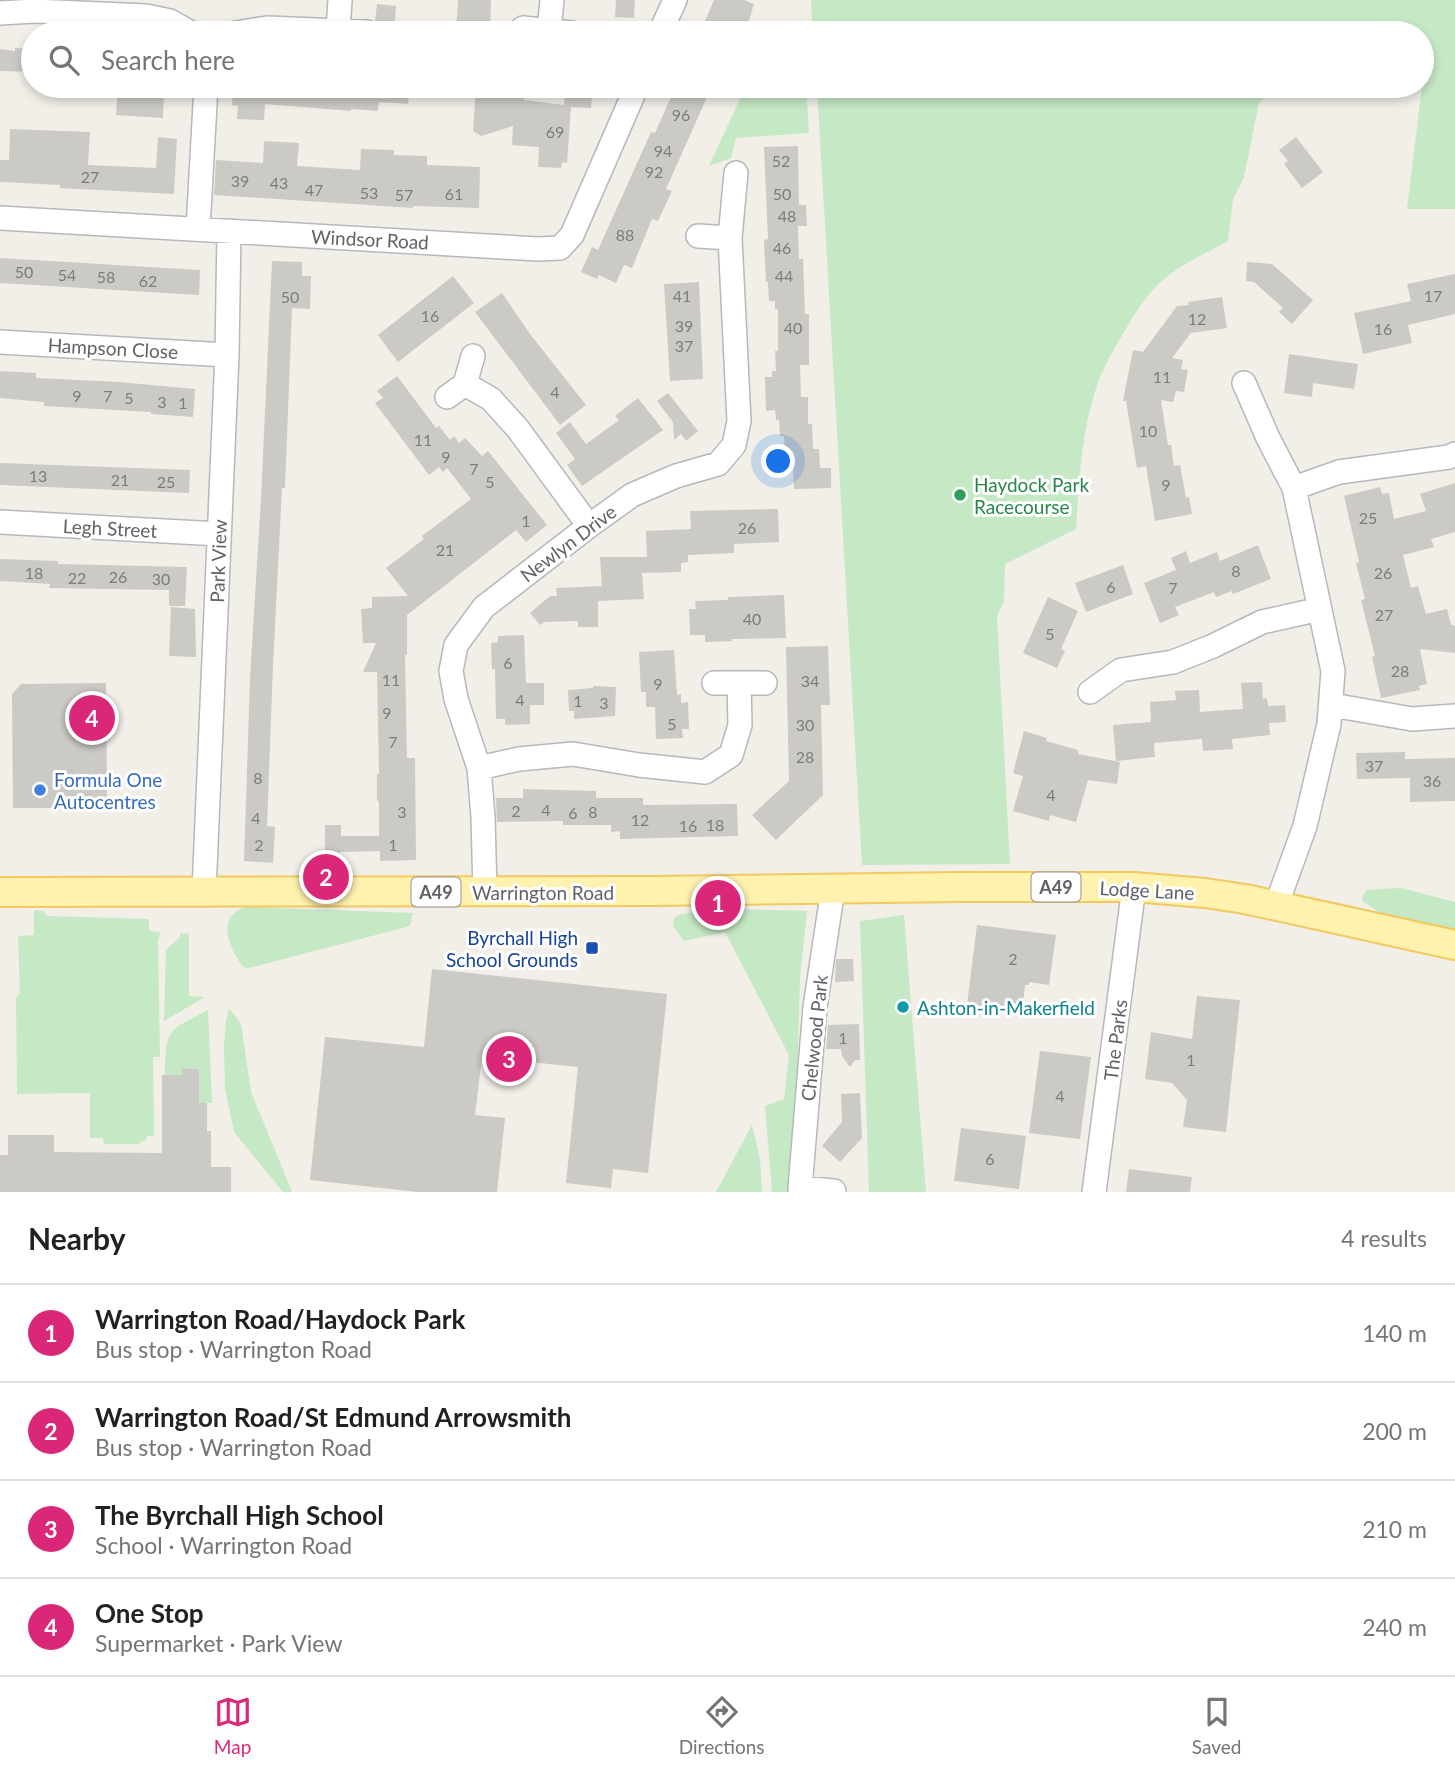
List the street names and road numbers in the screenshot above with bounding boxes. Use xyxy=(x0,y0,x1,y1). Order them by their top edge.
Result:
street label: Windsor Road xyxy=(311,224,429,254)
street label: Hampson Close xyxy=(47,333,179,363)
street label: Newlyn Drive xyxy=(516,499,620,587)
street label: Legh Street xyxy=(62,514,158,542)
street label: Park View xyxy=(205,519,231,603)
road number: A49 xyxy=(1032,872,1080,902)
street label: Lodge Lane xyxy=(1099,876,1195,904)
road number: A49 xyxy=(412,878,460,906)
street label: Warrington Road xyxy=(472,881,614,904)
street label: Chelwood Park xyxy=(796,973,832,1102)
street label: The Parks xyxy=(1099,998,1131,1082)

